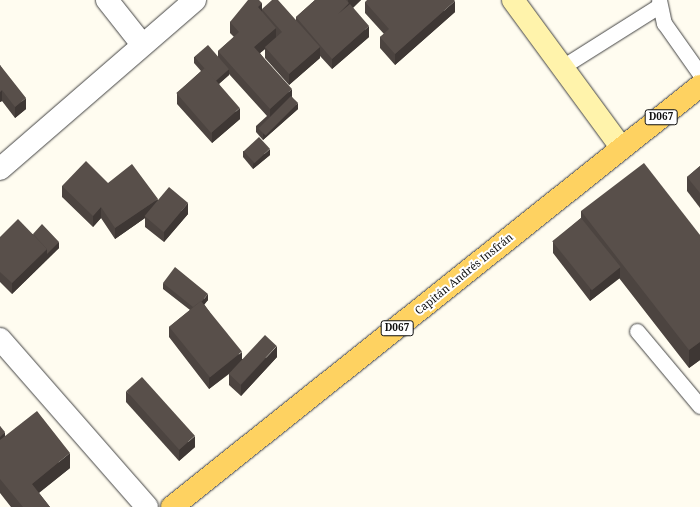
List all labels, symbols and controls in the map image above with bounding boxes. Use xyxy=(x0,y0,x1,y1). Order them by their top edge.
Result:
road number: D067 xyxy=(644,109,678,125)
street label: Capitán Andrés Insfrán xyxy=(412,230,516,318)
road number: D067 xyxy=(380,320,414,336)

